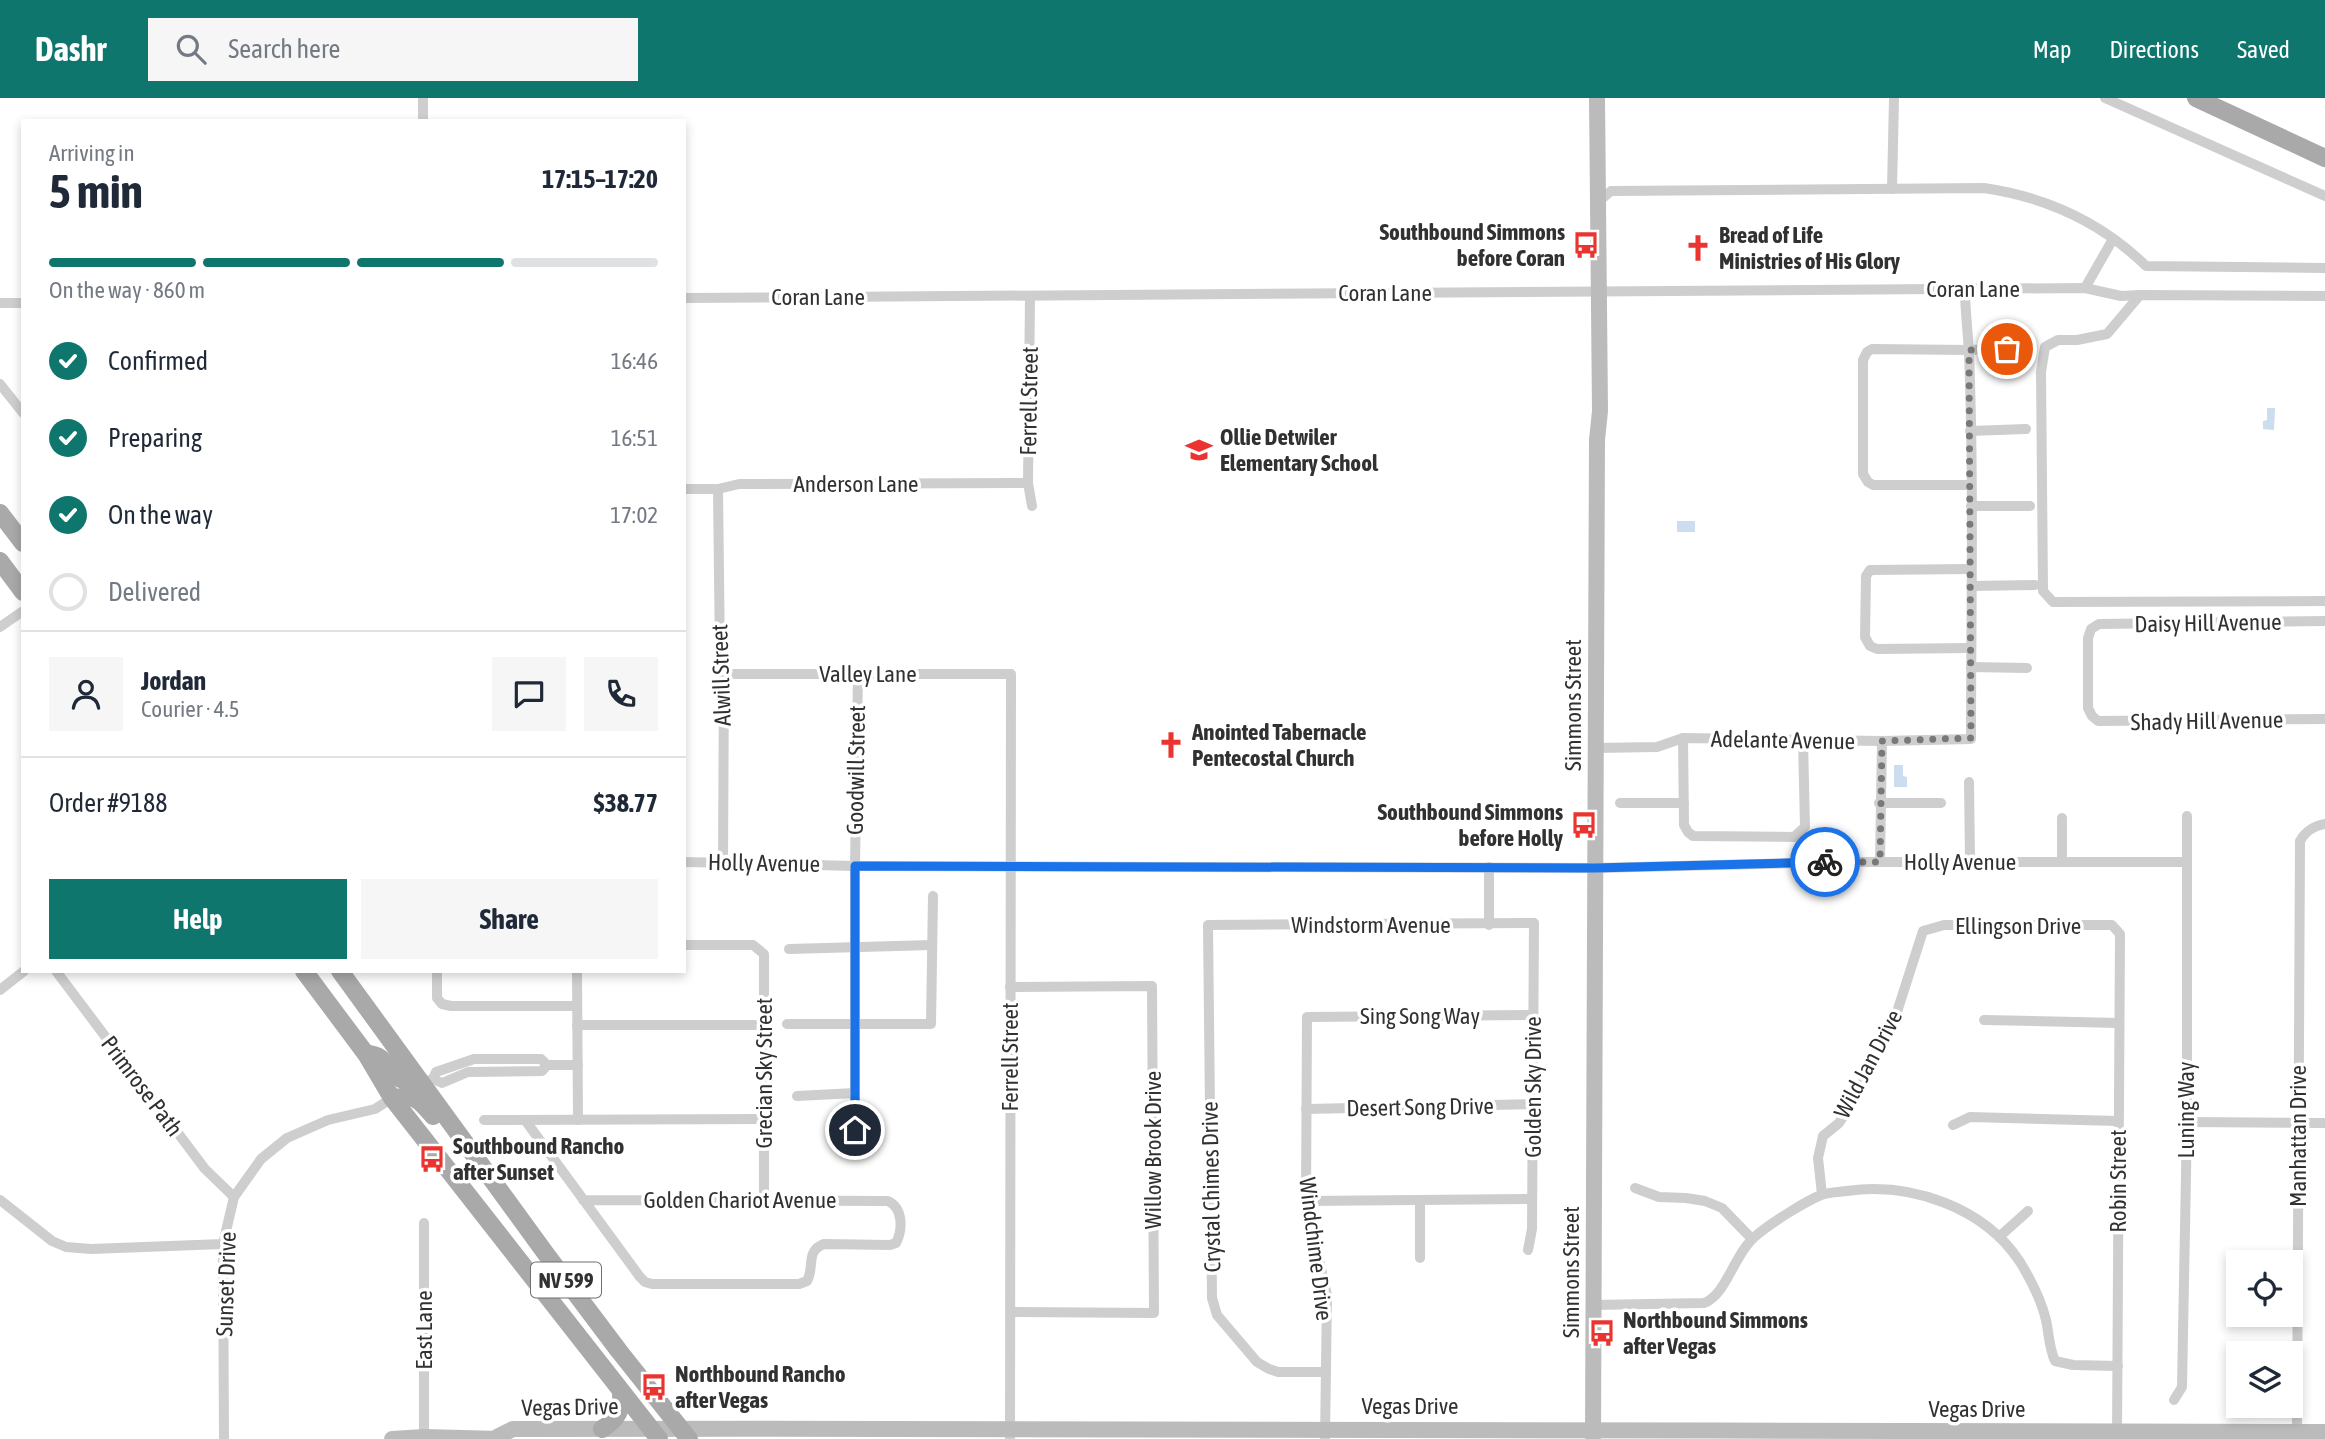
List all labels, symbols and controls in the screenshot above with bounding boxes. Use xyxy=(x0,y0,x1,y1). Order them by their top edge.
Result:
search box xyxy=(148,18,638,81)
text: Dashr xyxy=(35,30,106,68)
icon: search xyxy=(172,30,210,68)
text: Search here xyxy=(228,34,340,64)
text: Map xyxy=(2033,36,2071,63)
text: Directions xyxy=(2109,36,2199,63)
text: Saved xyxy=(2237,36,2290,63)
text: Arriving in xyxy=(49,140,135,166)
text: 17:15–17:20 xyxy=(542,164,658,194)
text: 5 min xyxy=(49,165,143,218)
place label: Southbound Simmons before Coran xyxy=(1379,219,1565,271)
place label: Bread of Life Ministries of His Glory xyxy=(1719,222,1901,274)
bus stop icon: Southbound Simmons before Coran xyxy=(1571,230,1601,260)
church icon: Bread of Life Ministries of His Glory xyxy=(1683,233,1713,263)
street label: Coran Lane xyxy=(1926,276,2020,302)
text: On the way · 860 m xyxy=(49,277,205,303)
street label: Coran Lane xyxy=(1338,280,1432,306)
street label: Coran Lane xyxy=(771,284,865,310)
pin xyxy=(1977,319,2037,379)
icon: bag xyxy=(1988,330,2026,368)
icon: check xyxy=(49,342,87,380)
text: Confirmed xyxy=(108,346,208,376)
street label: Ferrell Street xyxy=(1015,346,1043,456)
text: 16:46 xyxy=(611,348,658,374)
icon: check xyxy=(49,419,87,457)
text: Preparing xyxy=(108,423,202,453)
place label: Ollie Detwiler Elementary School xyxy=(1220,424,1379,476)
text: 16:51 xyxy=(611,425,658,451)
school or university icon: Ollie Detwiler Elementary School xyxy=(1184,435,1214,465)
street label: Anderson Lane xyxy=(794,471,918,497)
icon: check xyxy=(49,496,87,534)
text: On the way xyxy=(108,500,213,530)
text: 17:02 xyxy=(610,502,658,528)
text: Delivered xyxy=(108,577,201,607)
street label: Daisy Hill Avenue xyxy=(2134,609,2282,637)
street label: Alwill Street xyxy=(706,624,736,726)
street label: Simmons Street xyxy=(1560,639,1586,771)
button: person xyxy=(49,657,123,731)
button: chat xyxy=(492,657,566,731)
button: phone xyxy=(584,657,658,731)
street label: Valley Lane xyxy=(819,661,917,687)
text: Jordan xyxy=(141,666,206,696)
text: Courier · 4.5 xyxy=(141,696,240,722)
street label: Goodwill Street xyxy=(842,705,870,835)
street label: Shady Hill Avenue xyxy=(2130,707,2284,735)
place label: Anointed Tabernacle Pentecostal Church xyxy=(1191,719,1366,771)
street label: Adelante Avenue xyxy=(1711,726,1855,754)
church icon: Anointed Tabernacle Pentecostal Church xyxy=(1156,730,1186,760)
text: Order #9188 xyxy=(49,788,168,818)
text: $38.77 xyxy=(594,788,658,818)
place label: Southbound Simmons before Holly xyxy=(1377,799,1564,851)
bus stop icon: Southbound Simmons before Holly xyxy=(1569,810,1599,840)
courier xyxy=(1790,827,1860,897)
icon: bike xyxy=(1806,843,1844,881)
street label: Holly Avenue xyxy=(708,849,820,877)
street label: Holly Avenue xyxy=(1904,849,2016,875)
button: Help xyxy=(49,879,347,959)
button: Share xyxy=(361,879,658,959)
street label: Windstorm Avenue xyxy=(1291,912,1451,938)
street label: Ellingson Drive xyxy=(1955,913,2081,939)
street label: Grecian Sky Street xyxy=(751,998,777,1148)
street label: Ferrell Street xyxy=(997,1002,1023,1112)
street label: Sing Song Way xyxy=(1360,1003,1480,1029)
street label: Wild Jan Drive xyxy=(1829,1005,1907,1123)
street label: Golden Sky Drive xyxy=(1520,1016,1546,1158)
street label: Primrose Path xyxy=(96,1031,188,1141)
street label: Luning Way xyxy=(2173,1062,2199,1158)
street label: Manhattan Drive xyxy=(2285,1065,2311,1207)
street label: Willow Brook Drive xyxy=(1140,1071,1166,1229)
street label: Desert Song Drive xyxy=(1346,1093,1494,1121)
pin xyxy=(825,1100,885,1160)
street label: Crystal Chimes Drive xyxy=(1197,1101,1225,1273)
icon: home xyxy=(836,1111,874,1149)
street label: Robin Street xyxy=(2105,1129,2131,1233)
place label: Southbound Rancho after Sunset xyxy=(453,1133,624,1185)
bus stop icon: Southbound Rancho after Sunset xyxy=(417,1144,447,1174)
street label: Windchime Drive xyxy=(1294,1176,1338,1322)
street label: Golden Chariot Avenue xyxy=(643,1187,837,1213)
street label: Simmons Street xyxy=(1558,1206,1584,1338)
street label: Sunset Drive xyxy=(211,1231,241,1337)
map controls xyxy=(2226,1250,2303,1418)
button: locate xyxy=(2226,1250,2303,1327)
road number: NV 599 xyxy=(531,1262,601,1298)
street label: East Lane xyxy=(411,1290,437,1370)
place label: Northbound Simmons after Vegas xyxy=(1623,1307,1808,1359)
bus stop icon: Northbound Simmons after Vegas xyxy=(1587,1318,1617,1348)
button: layers xyxy=(2226,1341,2303,1418)
place label: Northbound Rancho after Vegas xyxy=(675,1361,846,1413)
bus stop icon: Northbound Rancho after Vegas xyxy=(639,1372,669,1402)
street label: Vegas Drive xyxy=(521,1393,619,1421)
street label: Vegas Drive xyxy=(1361,1393,1459,1419)
street label: Vegas Drive xyxy=(1928,1396,2026,1422)

